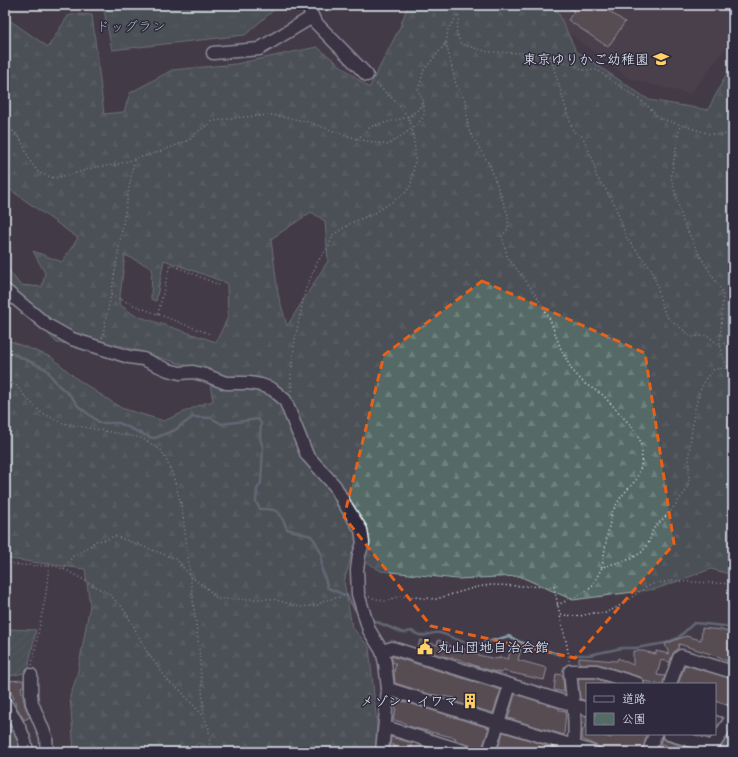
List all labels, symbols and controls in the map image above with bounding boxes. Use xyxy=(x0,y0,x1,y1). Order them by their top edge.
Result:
park label: ドッグラン xyxy=(96,15,166,36)
place label: 東京ゆりかご幼稚園 xyxy=(523,48,649,69)
school or university icon: 東京ゆりかご幼稚園 xyxy=(652,50,670,68)
place label: 丸山団地自治会館 xyxy=(437,636,549,657)
public building icon: 丸山団地自治会館 xyxy=(416,638,434,656)
legend xyxy=(586,683,716,735)
text: 道路 xyxy=(622,689,646,707)
place label: メゾン・イワマ xyxy=(360,690,458,711)
building icon: メゾン・イワマ xyxy=(461,692,479,710)
text: 公園 xyxy=(622,709,646,727)

